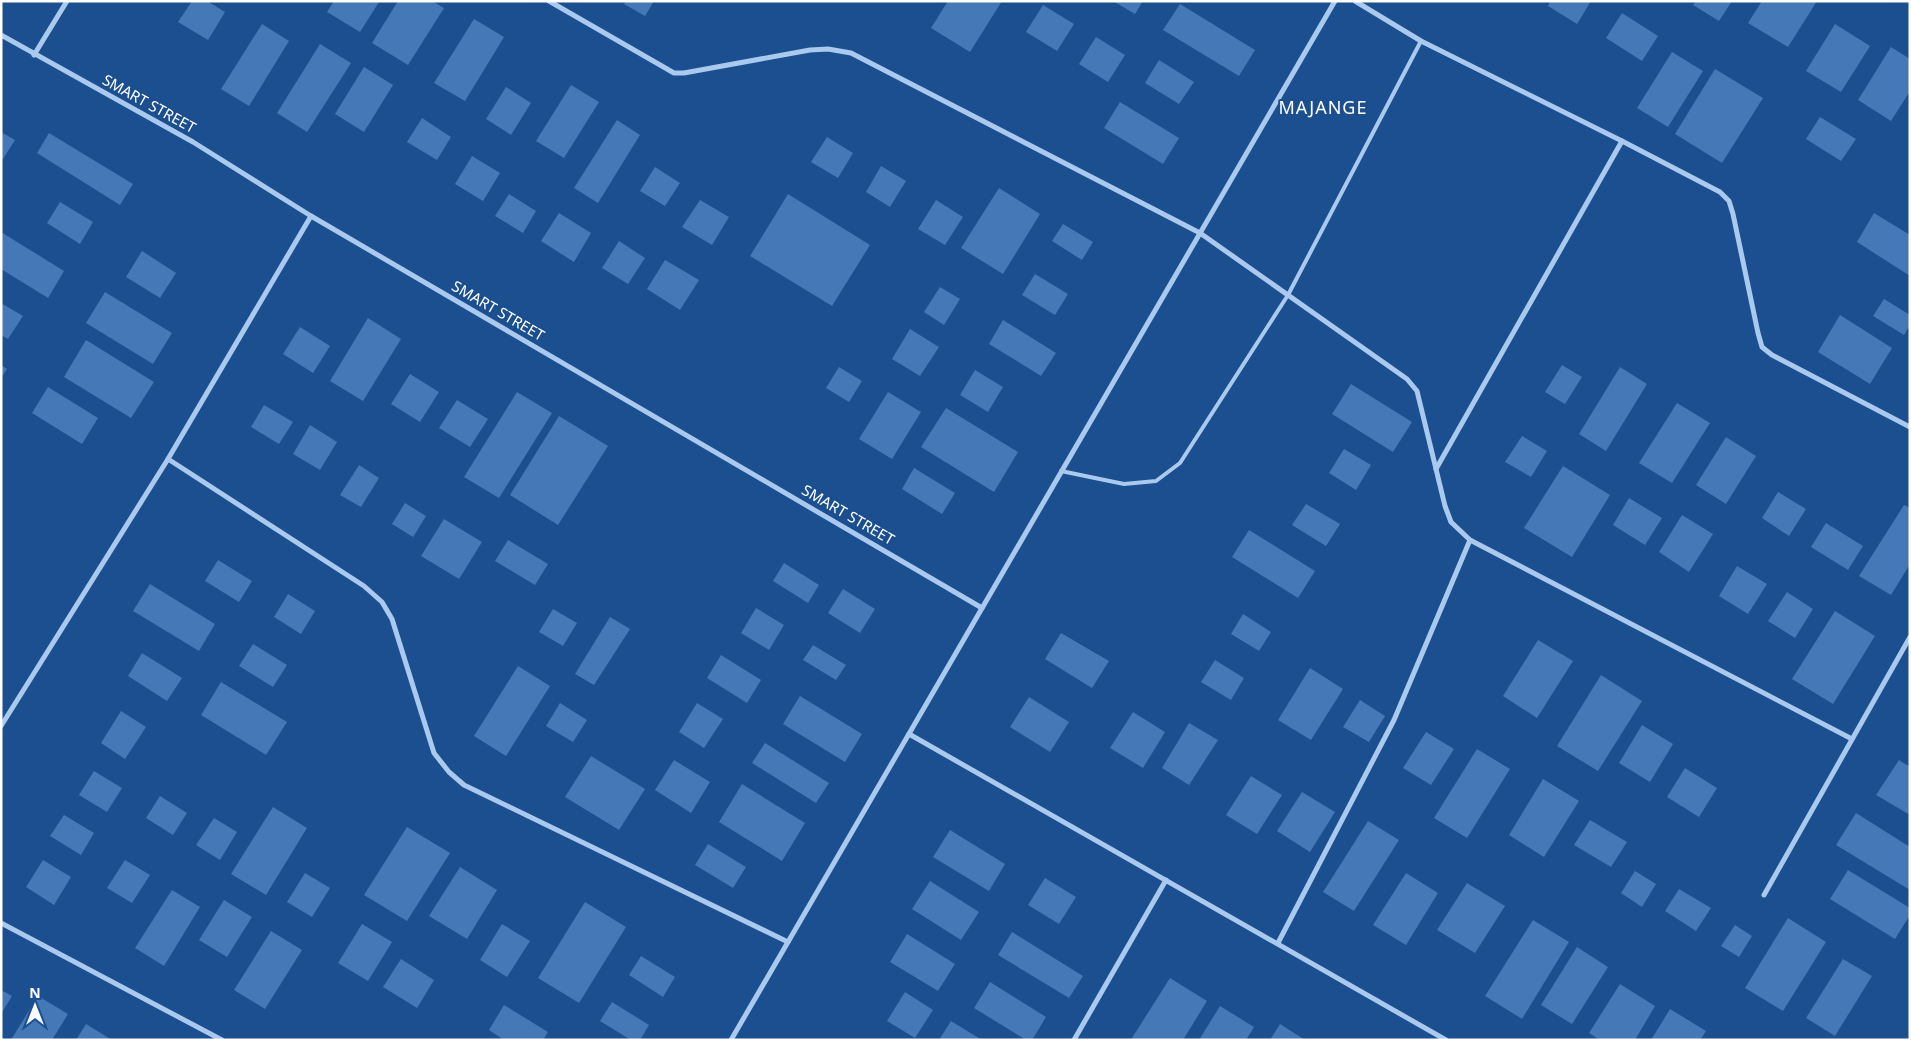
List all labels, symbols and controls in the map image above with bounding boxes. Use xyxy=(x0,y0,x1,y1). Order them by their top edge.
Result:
street label: SMART STREET xyxy=(99,69,200,137)
district label: MAJANGE xyxy=(1279,95,1367,119)
street label: SMART STREET xyxy=(449,275,549,345)
street label: SMART STREET xyxy=(799,479,899,549)
north arrow xyxy=(10,981,60,1031)
text: N xyxy=(29,983,41,1002)

